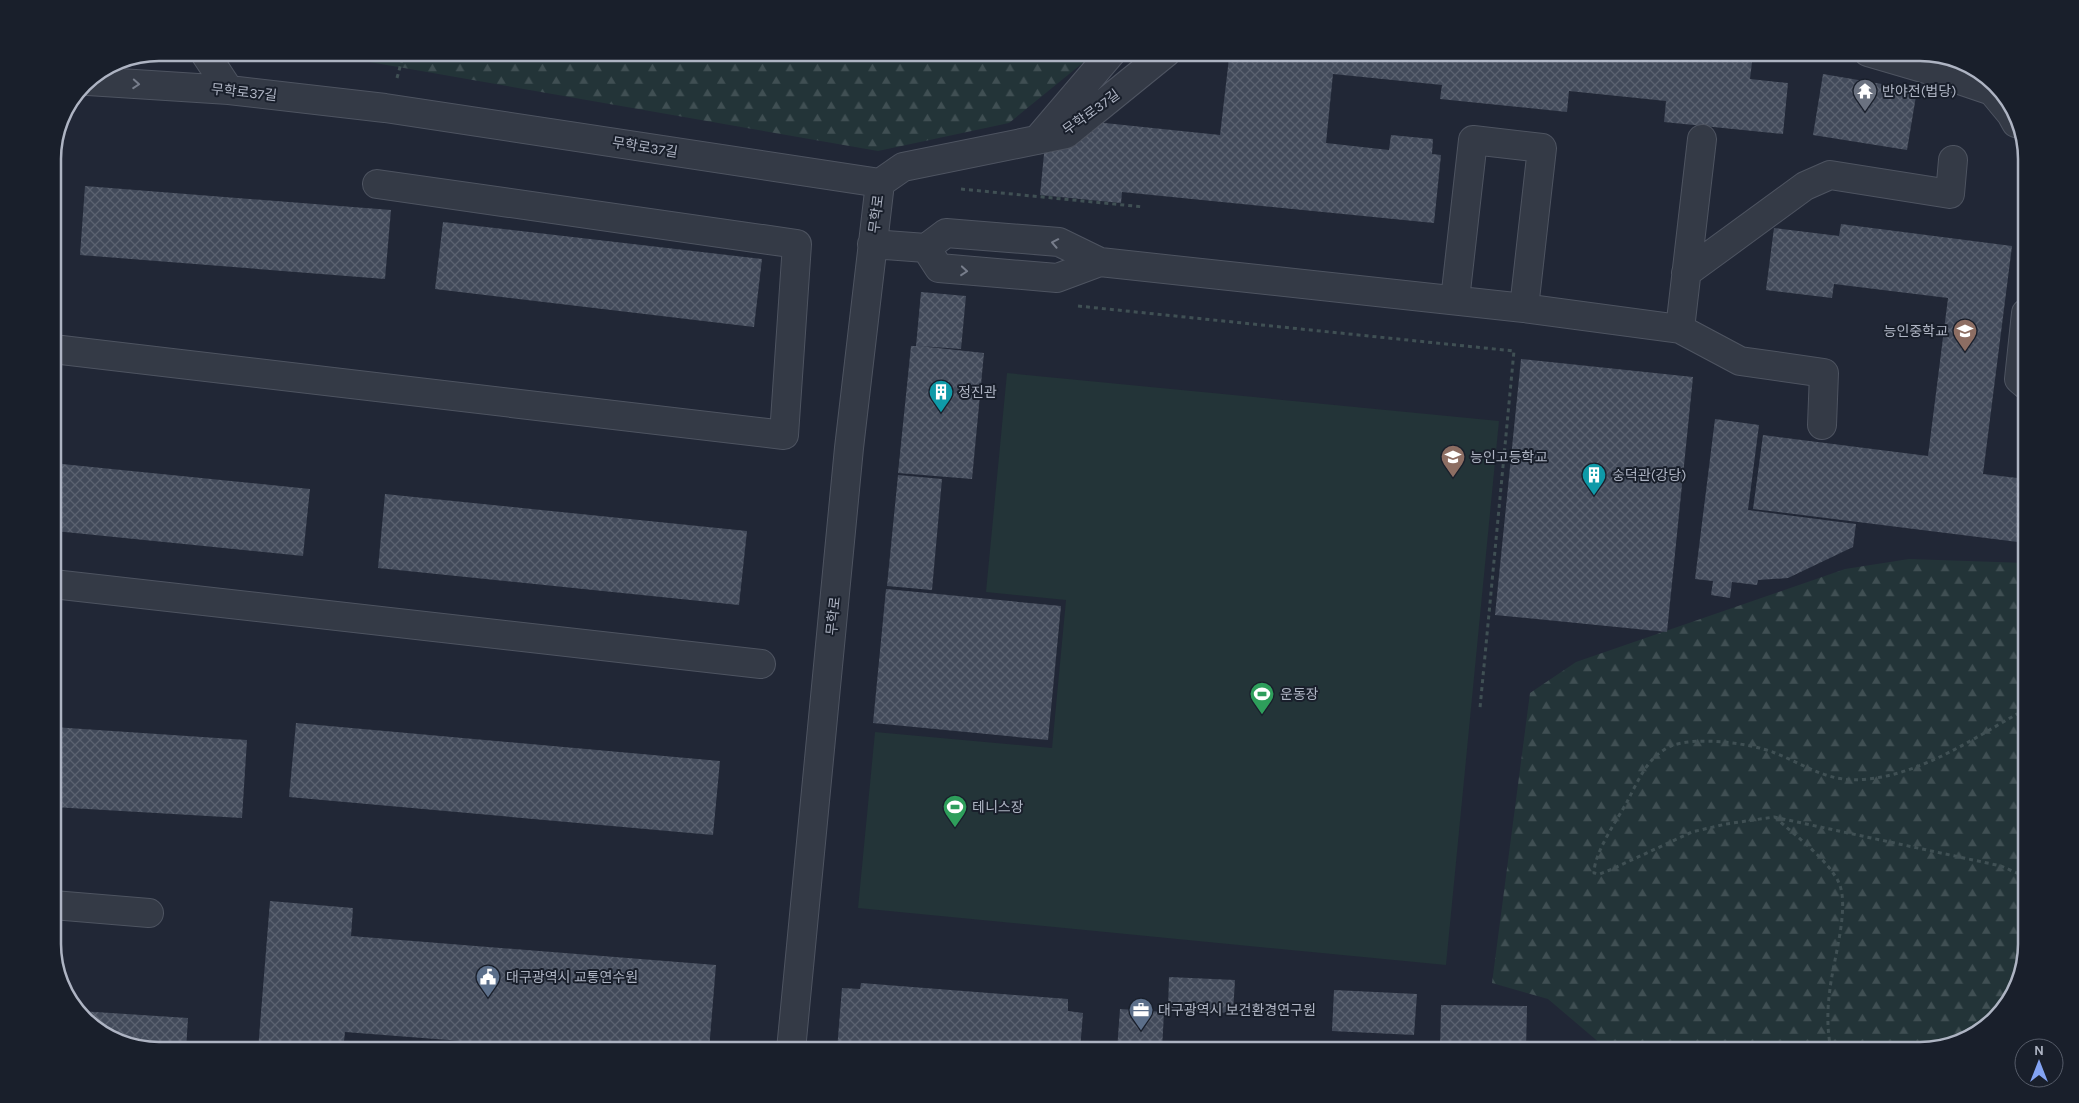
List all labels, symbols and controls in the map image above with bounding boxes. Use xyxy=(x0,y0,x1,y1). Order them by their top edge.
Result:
temple icon: 반야전(법당) xyxy=(1852,78,1878,112)
one-way arrow xyxy=(133,79,141,90)
street label: 무학로37길 xyxy=(210,81,278,104)
place label: 반야전(법당) xyxy=(1882,83,1956,100)
street label: 무학로37길 xyxy=(1059,86,1123,139)
street label: 무학로37길 xyxy=(611,134,679,161)
street label: 무학로 xyxy=(866,194,887,234)
one-way arrow xyxy=(1051,238,1060,249)
one-way arrow xyxy=(960,265,968,276)
school or university icon: 능인중학교 xyxy=(1952,318,1978,352)
place label: 능인중학교 xyxy=(1884,323,1948,340)
building icon: 정진관 xyxy=(928,379,954,413)
place label: 정진관 xyxy=(958,384,997,401)
school or university icon: 능인고등학교 xyxy=(1440,444,1466,478)
place label: 능인고등학교 xyxy=(1470,449,1547,466)
building icon: 숭덕관(강당) xyxy=(1581,462,1607,496)
place label: 숭덕관(강당) xyxy=(1612,467,1686,484)
street label: 무학로 xyxy=(823,596,844,636)
sports icon: 운동장 xyxy=(1249,681,1275,715)
place label: 운동장 xyxy=(1280,686,1319,703)
sports icon: 테니스장 xyxy=(942,794,968,828)
place label: 테니스장 xyxy=(972,799,1024,816)
public building icon: 대구광역시 교통연수원 xyxy=(475,964,501,998)
place label: 대구광역시 교통연수원 xyxy=(506,969,638,986)
office icon: 대구광역시 보건환경연구원 xyxy=(1128,997,1154,1031)
place label: 대구광역시 보건환경연구원 xyxy=(1158,1002,1316,1019)
north arrow xyxy=(2014,1038,2064,1088)
text: N xyxy=(2034,1042,2044,1059)

